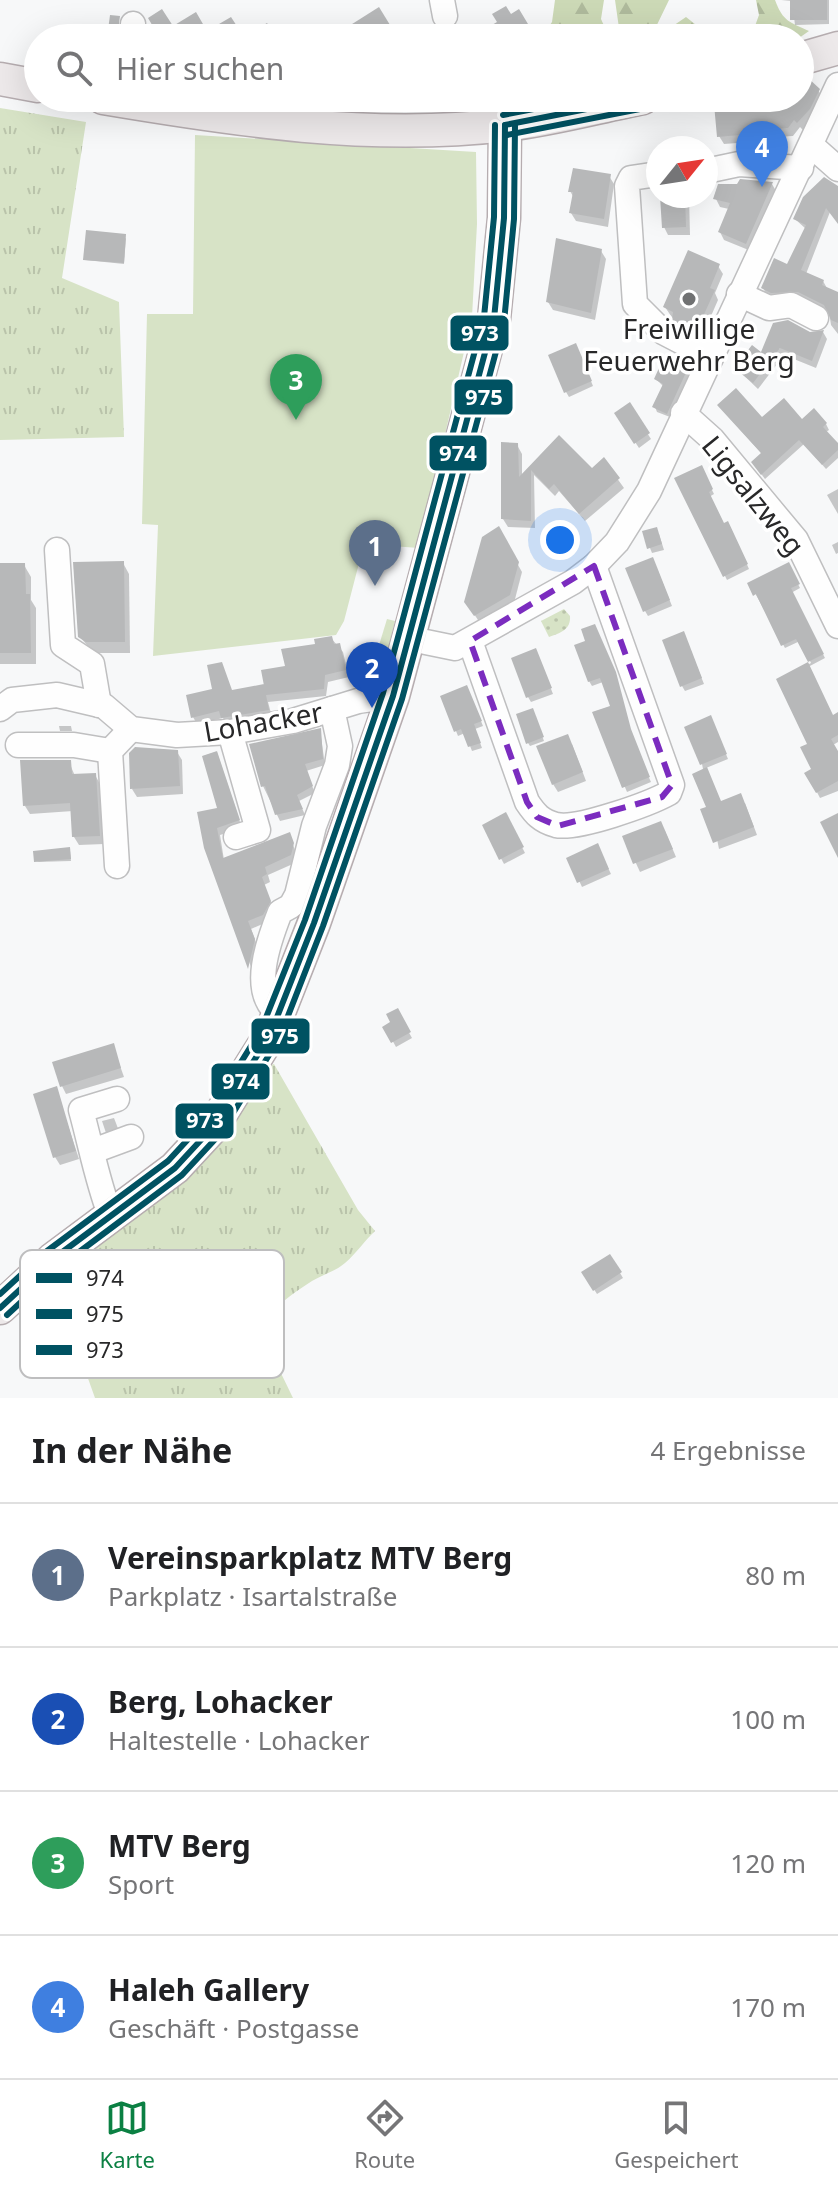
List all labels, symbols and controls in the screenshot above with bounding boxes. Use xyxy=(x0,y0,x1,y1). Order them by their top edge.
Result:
search box xyxy=(24,24,814,112)
icon: search xyxy=(52,46,96,90)
text: Hier suchen xyxy=(116,48,284,89)
pin: 4 xyxy=(736,121,788,187)
north arrow xyxy=(646,136,718,208)
marker: Freiwillige Feuerwehr Berg xyxy=(680,290,698,308)
place label: Freiwillige Feuerwehr Berg xyxy=(583,309,795,379)
line badge: 973 xyxy=(449,314,510,352)
text: 973 xyxy=(461,317,499,347)
pin: 3 xyxy=(270,354,322,420)
line badge: 975 xyxy=(453,378,514,416)
text: 975 xyxy=(465,381,503,411)
street label: Ligsalzweg xyxy=(694,427,814,563)
line badge: 974 xyxy=(428,434,488,472)
text: 974 xyxy=(439,437,477,467)
pin: 1 xyxy=(349,520,401,586)
your location xyxy=(540,520,580,560)
pin: 2 xyxy=(346,642,398,708)
street label: Lohacker xyxy=(200,692,326,750)
line badge: 975 xyxy=(250,1017,311,1055)
text: 975 xyxy=(261,1020,299,1050)
line badge: 974 xyxy=(210,1062,271,1101)
text: 974 xyxy=(222,1065,260,1095)
line badge: 973 xyxy=(174,1102,235,1140)
text: 973 xyxy=(186,1104,224,1134)
legend xyxy=(20,1250,284,1378)
text: 974 xyxy=(86,1262,124,1292)
text: 975 xyxy=(86,1298,124,1328)
text: 973 xyxy=(86,1334,124,1364)
text: In der Nähe xyxy=(32,1427,232,1473)
text: 4 Ergebnisse xyxy=(650,1432,806,1468)
text: Vereinsparkplatz MTV Berg xyxy=(108,1537,512,1578)
text: 1 xyxy=(51,1557,65,1593)
text: 80 m xyxy=(745,1557,806,1593)
text: Parkplatz · Isartalstraße xyxy=(108,1578,397,1614)
text: Berg, Lohacker xyxy=(108,1681,333,1722)
text: 2 xyxy=(51,1701,65,1737)
text: 100 m xyxy=(730,1701,806,1737)
text: Haltestelle · Lohacker xyxy=(108,1722,369,1758)
text: MTV Berg xyxy=(108,1825,251,1866)
text: 3 xyxy=(51,1845,65,1881)
text: 120 m xyxy=(730,1845,806,1881)
text: Sport xyxy=(108,1866,174,1902)
text: Haleh Gallery xyxy=(108,1969,309,2010)
text: 4 xyxy=(51,1989,65,2025)
text: 170 m xyxy=(730,1989,806,2025)
text: Geschäft · Postgasse xyxy=(108,2010,359,2046)
tab: Karte xyxy=(100,2096,155,2174)
tab: Route xyxy=(354,2096,415,2174)
tab: Gespeichert xyxy=(614,2096,738,2174)

